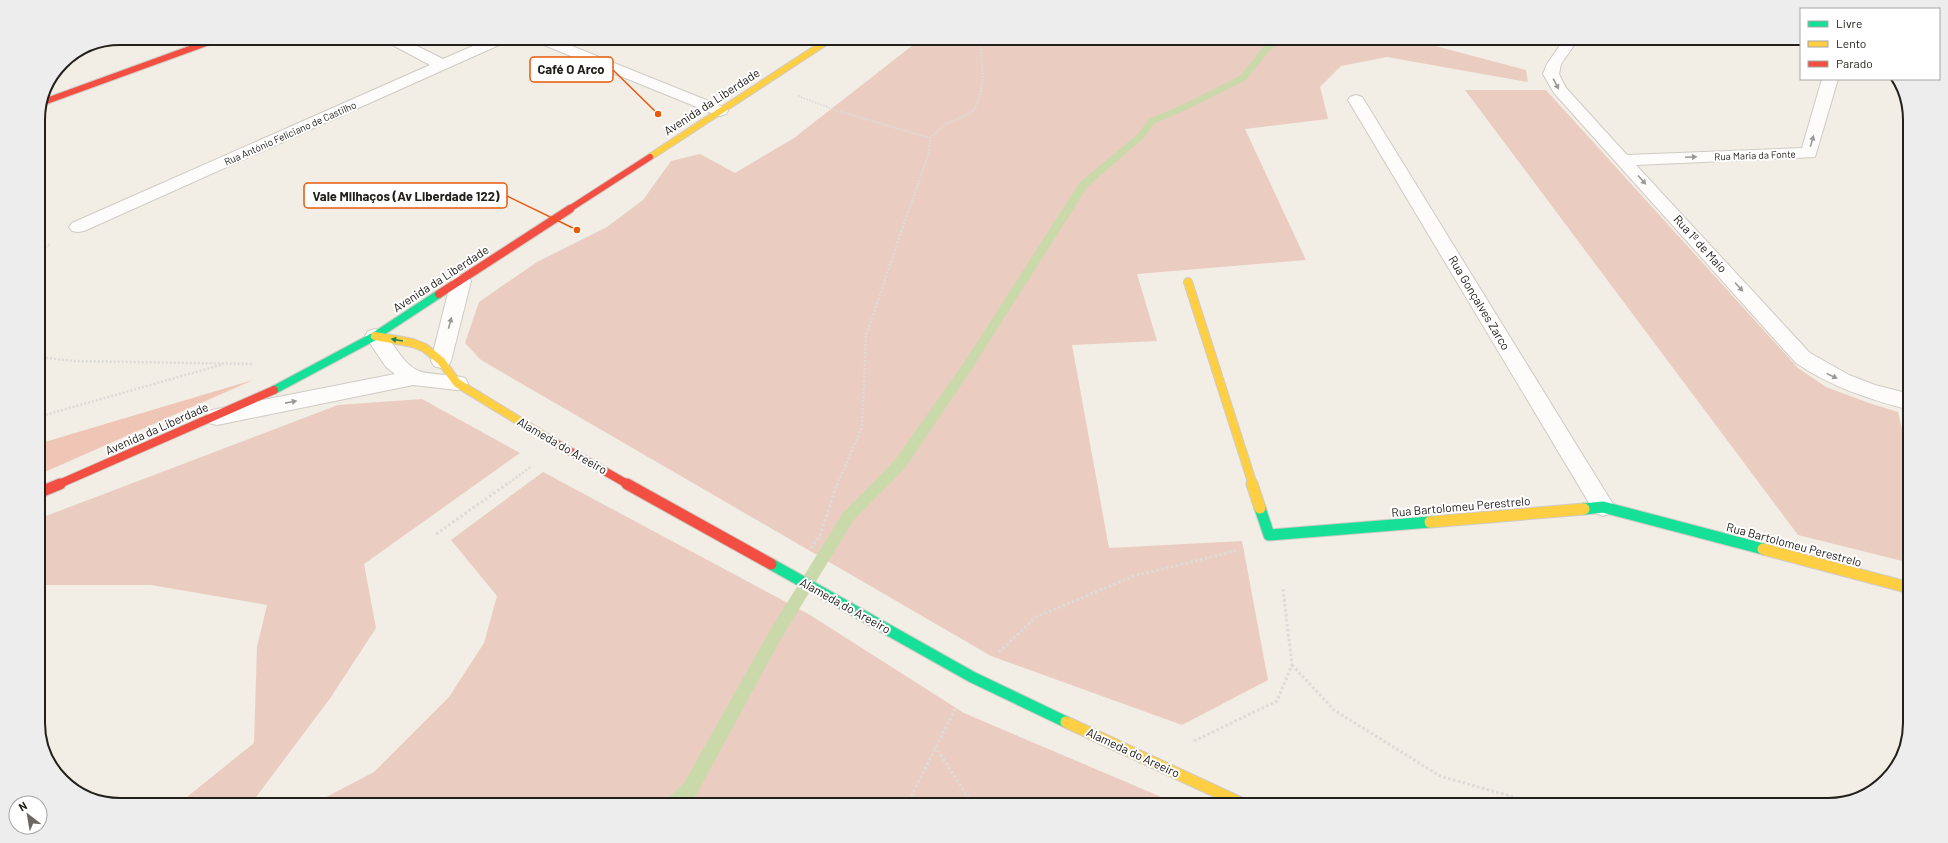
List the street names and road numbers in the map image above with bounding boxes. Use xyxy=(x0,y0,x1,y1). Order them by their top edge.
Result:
street label: Avenida da Liberdade xyxy=(661,65,762,137)
street label: Rua António Feliciano de Castilho xyxy=(222,98,358,168)
street label: Rua Maria da Fonte xyxy=(1714,148,1796,162)
street label: Rua 1º de Maio xyxy=(1671,212,1730,275)
street label: Avenida da Liberdade xyxy=(390,242,491,314)
street label: Rua Gonçalves Zarco xyxy=(1446,253,1514,352)
street label: Avenida da Liberdade xyxy=(103,399,210,457)
street label: Alameda do Areeiro xyxy=(515,414,610,477)
street label: Rua Bartolomeu Perestrelo xyxy=(1391,493,1531,519)
street label: Rua Bartolomeu Perestrelo xyxy=(1725,519,1863,569)
street label: Alameda do Areeiro xyxy=(798,574,893,636)
street label: Alameda do Areeiro xyxy=(1085,724,1182,780)

